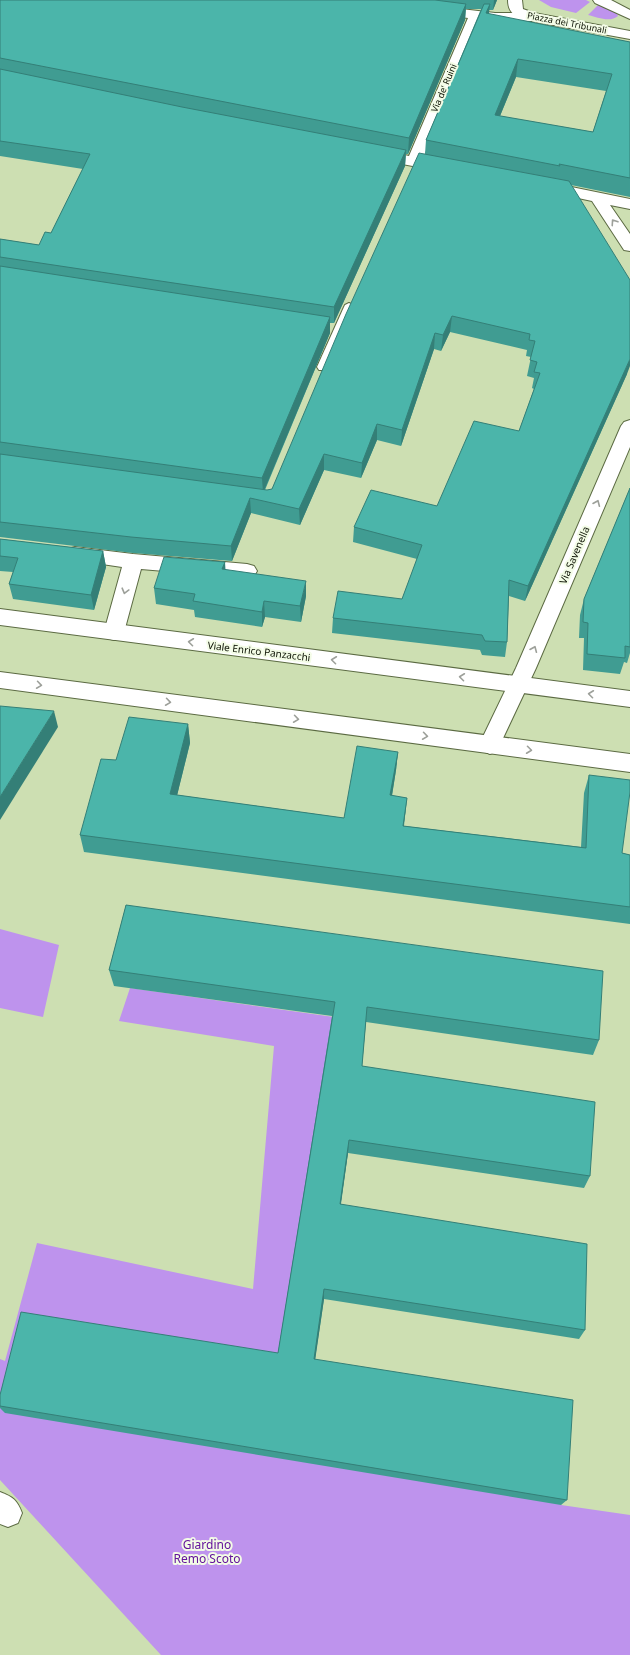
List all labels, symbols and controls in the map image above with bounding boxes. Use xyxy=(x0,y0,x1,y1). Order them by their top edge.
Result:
street label: Piazza dei Tribunali xyxy=(526,8,608,37)
street label: Via de' Ruini xyxy=(428,62,460,114)
one-way arrow xyxy=(611,219,618,226)
one-way arrow xyxy=(592,500,600,507)
street label: Via Savenella xyxy=(556,524,592,586)
one-way arrow xyxy=(121,588,129,595)
one-way arrow xyxy=(188,638,194,647)
street label: Viale Enrico Panzacchi xyxy=(207,638,311,664)
one-way arrow xyxy=(530,645,538,652)
one-way arrow xyxy=(330,656,337,665)
one-way arrow xyxy=(459,673,465,682)
one-way arrow xyxy=(36,680,42,689)
one-way arrow xyxy=(588,690,594,699)
one-way arrow xyxy=(164,697,171,706)
one-way arrow xyxy=(293,714,299,723)
one-way arrow xyxy=(422,731,428,740)
one-way arrow xyxy=(526,745,532,754)
park label: Giardino Remo Scoto xyxy=(173,1536,241,1567)

